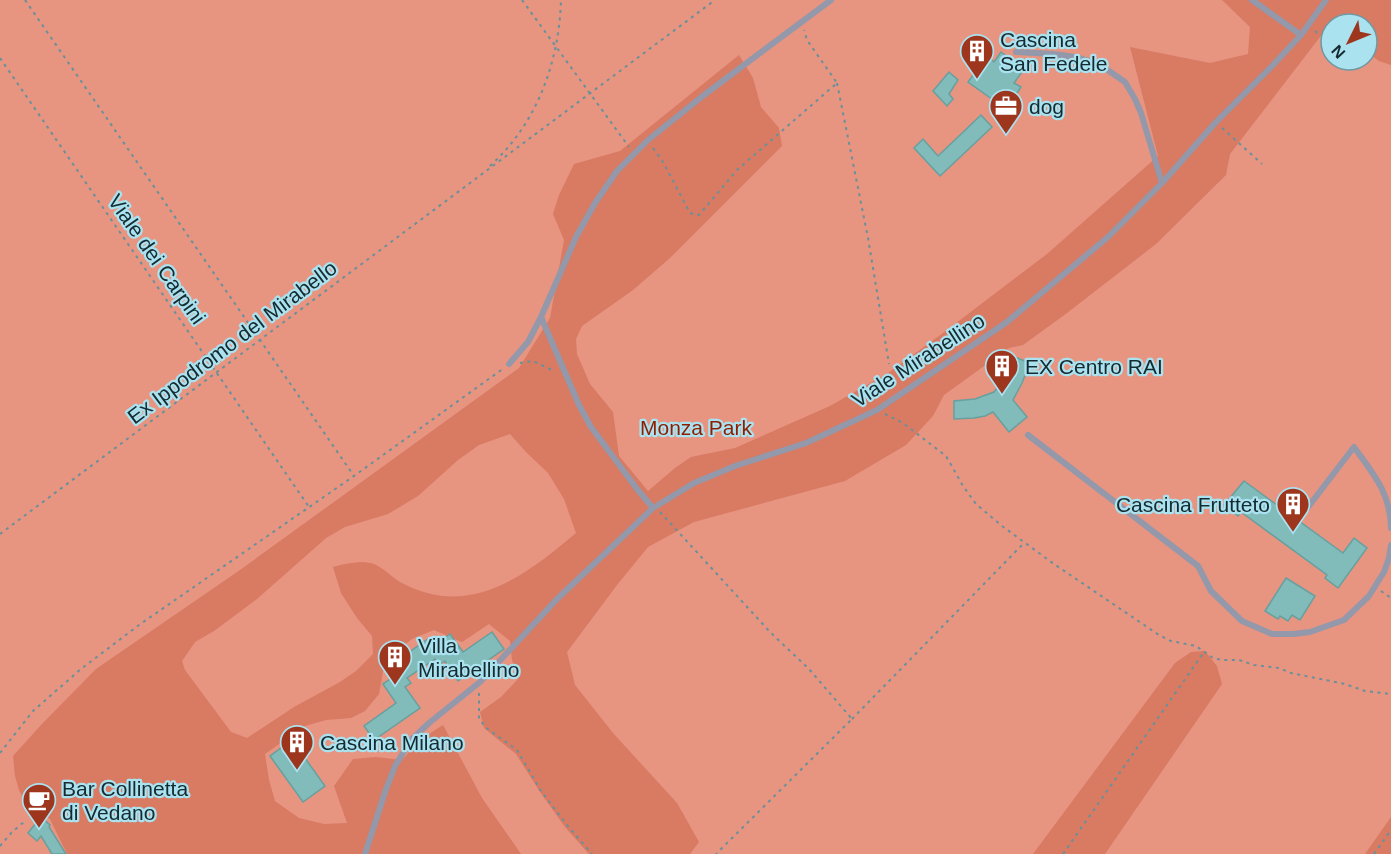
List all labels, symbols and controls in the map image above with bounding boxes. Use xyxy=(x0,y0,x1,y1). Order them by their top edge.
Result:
north arrow xyxy=(1319,12,1379,72)
place label: Cascina San Fedele xyxy=(1000,28,1107,75)
building icon: Cascina San Fedele xyxy=(959,33,995,80)
text: N xyxy=(1328,42,1349,62)
office icon: dog xyxy=(988,88,1024,135)
place label: dog xyxy=(1029,95,1064,118)
street label: Viale dei Carpini xyxy=(104,190,210,328)
street label: Ex Ippodromo del Mirabello xyxy=(123,256,341,428)
street label: Viale Mirabellino xyxy=(847,308,989,412)
building icon: EX Centro RAI xyxy=(984,348,1020,395)
place label: EX Centro RAI xyxy=(1025,355,1163,378)
park label: Monza Park xyxy=(640,416,753,439)
building icon: Cascina Frutteto xyxy=(1275,486,1311,533)
place label: Cascina Frutteto xyxy=(1116,493,1270,516)
place label: Villa Mirabellino xyxy=(418,634,520,681)
building icon: Villa Mirabellino xyxy=(377,639,413,686)
building icon: Cascina Milano xyxy=(279,724,315,771)
place label: Cascina Milano xyxy=(320,731,464,754)
place label: Bar Collinetta di Vedano xyxy=(62,777,188,824)
cafe icon: Bar Collinetta di Vedano xyxy=(21,782,57,829)

